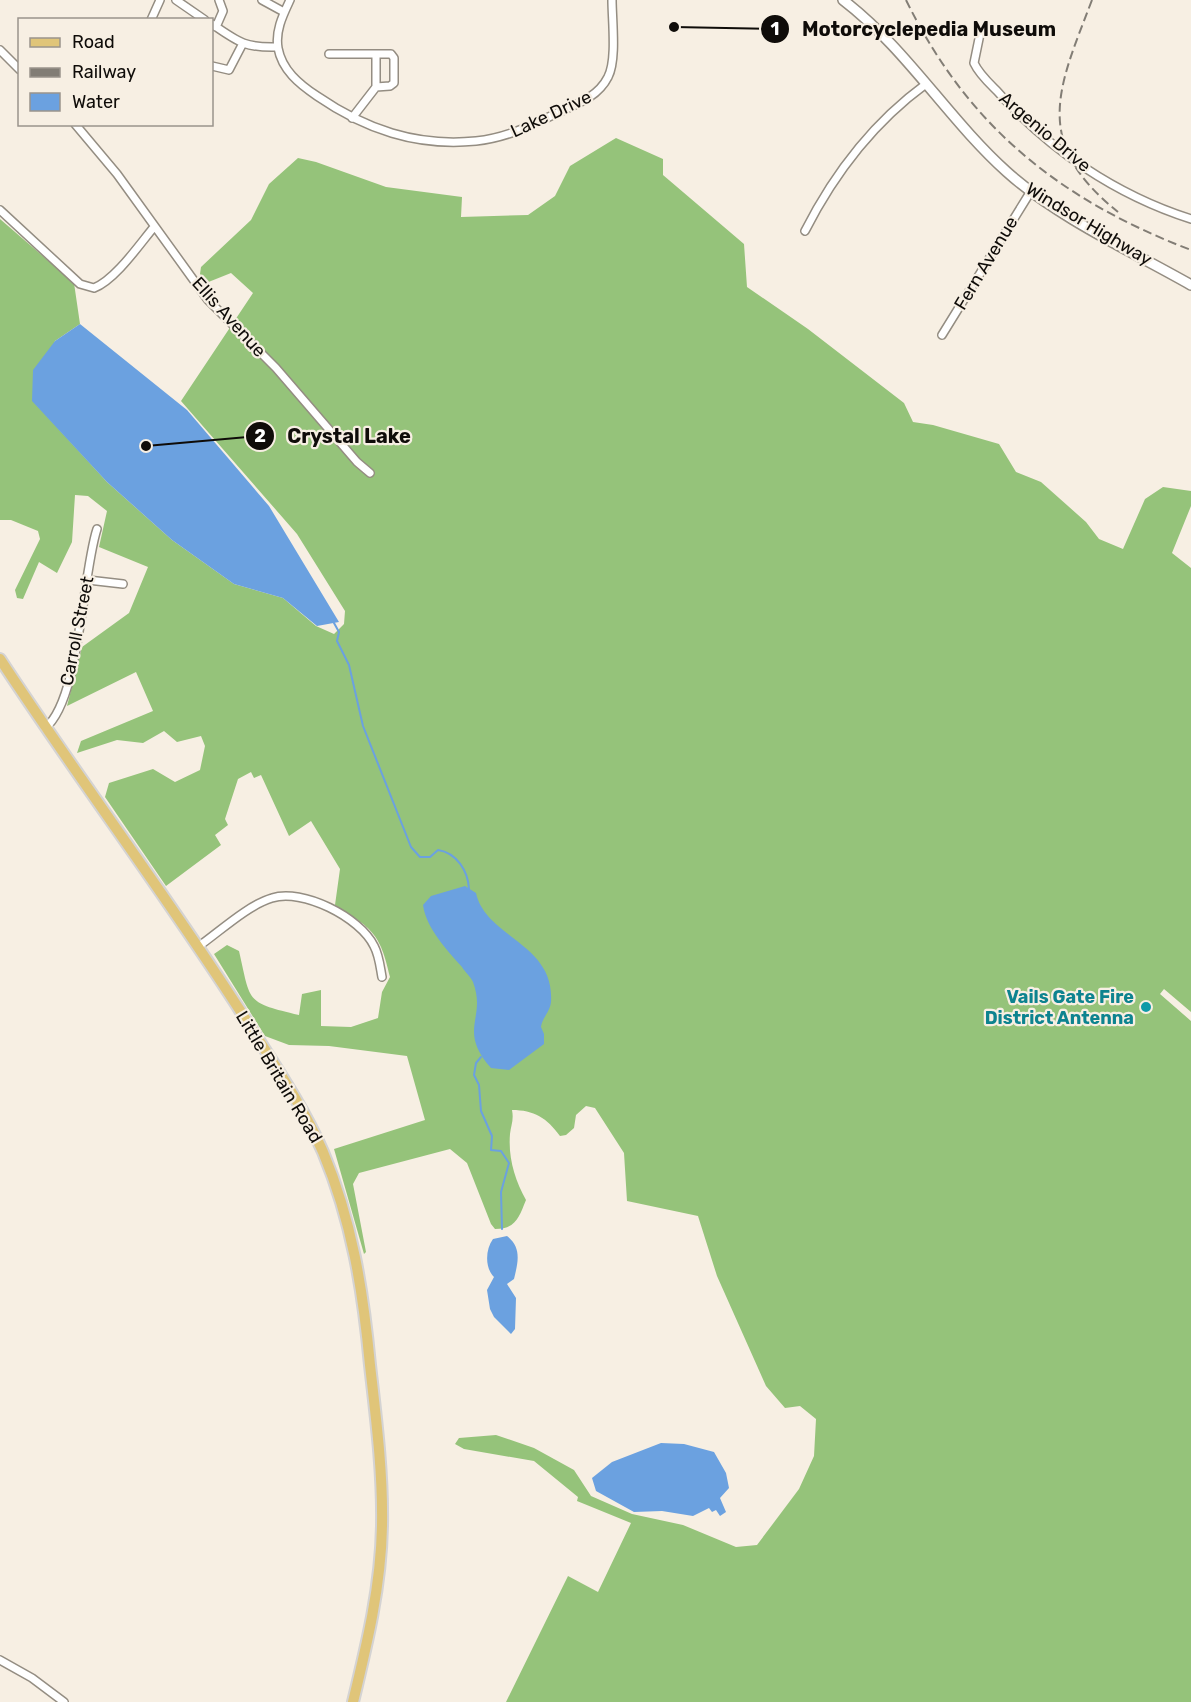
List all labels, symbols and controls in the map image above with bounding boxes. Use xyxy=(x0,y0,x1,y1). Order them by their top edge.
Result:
callout: Motorcyclepedia Museum xyxy=(760,10,1068,48)
text: Motorcyclepedia Museum xyxy=(802,17,1056,41)
legend xyxy=(18,18,213,126)
text: 1 xyxy=(771,18,779,40)
text: Road xyxy=(72,31,115,53)
text: Railway xyxy=(72,61,136,83)
street label: Lake Drive xyxy=(507,86,595,142)
street label: Argenio Drive xyxy=(995,87,1095,177)
text: Water xyxy=(72,91,120,113)
street label: Windsor Highway xyxy=(1022,178,1156,270)
street label: Fern Avenue xyxy=(949,212,1023,314)
street label: Ellis Avenue xyxy=(187,272,271,362)
callout: Crystal Lake xyxy=(245,417,423,455)
text: Crystal Lake xyxy=(287,424,411,448)
text: 2 xyxy=(254,425,266,447)
street label: Carroll Street xyxy=(56,574,98,688)
place label: Vails Gate Fire District Antenna xyxy=(985,986,1134,1029)
marker: Vails Gate Fire District Antenna xyxy=(1139,1000,1153,1014)
street label: Little Britain Road xyxy=(231,1007,327,1147)

